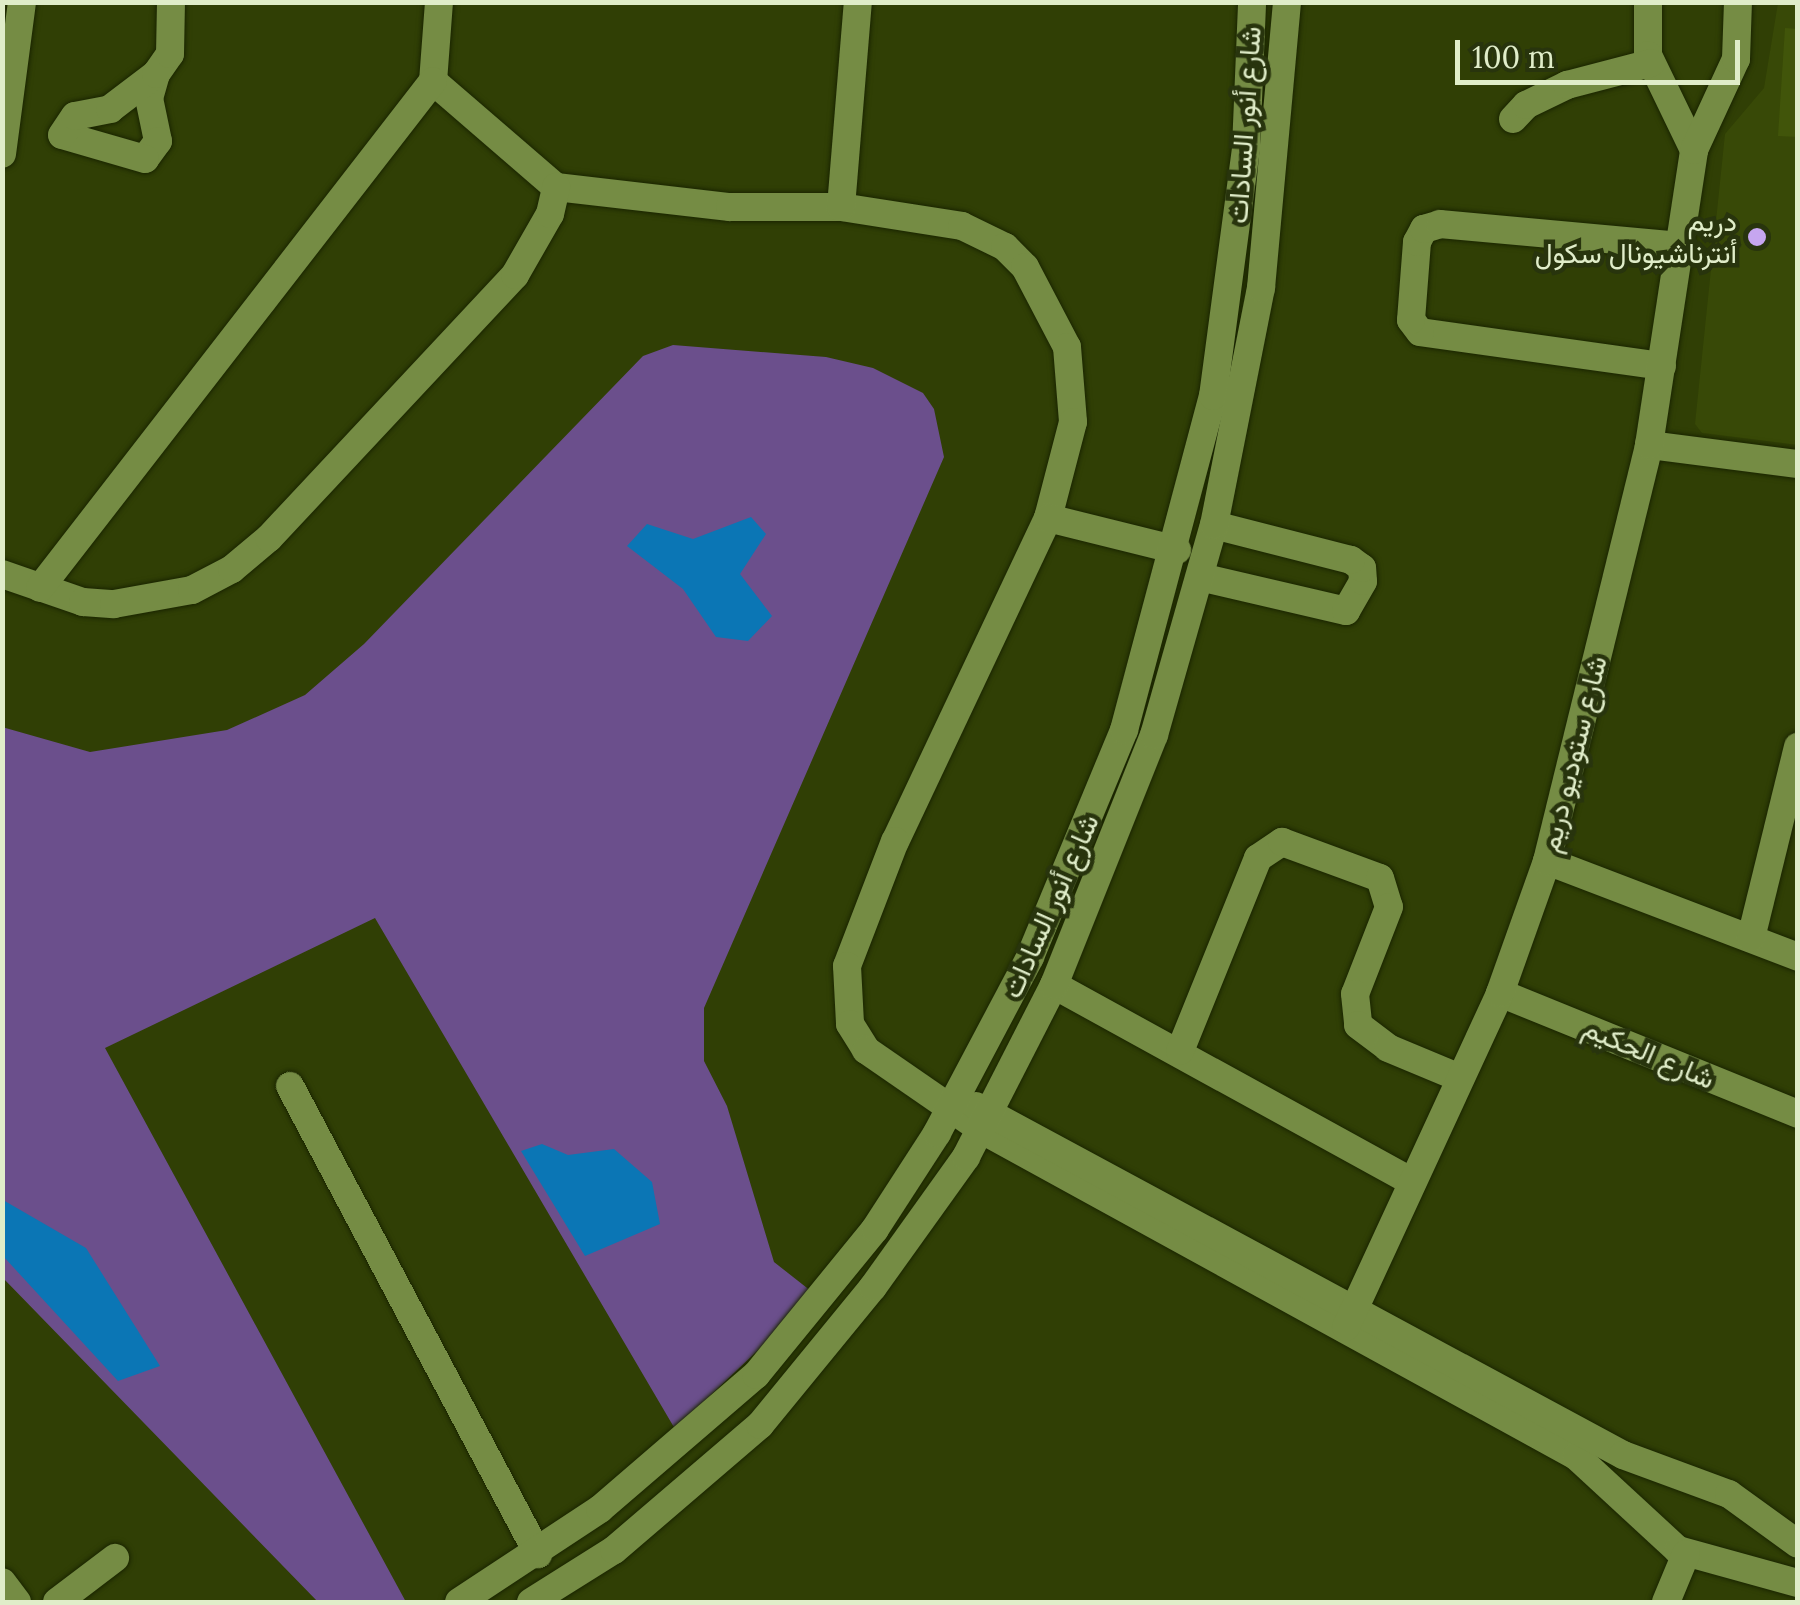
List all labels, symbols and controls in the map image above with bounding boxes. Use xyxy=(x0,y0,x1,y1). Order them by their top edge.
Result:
scale bar xyxy=(1460,20,1745,82)
street label: شارع أنور السادات xyxy=(1220,25,1268,225)
text: 100 m xyxy=(1472,38,1555,76)
place label: دريم أنترناشيونال سكول xyxy=(1535,204,1737,270)
marker: دريم أنترناشيونال سكول xyxy=(1746,226,1768,248)
street label: شارع ستوديو دريم xyxy=(1532,652,1614,856)
street label: شارع أنور السادات xyxy=(994,809,1106,1003)
street label: شارع الحكيم xyxy=(1578,1010,1720,1096)

